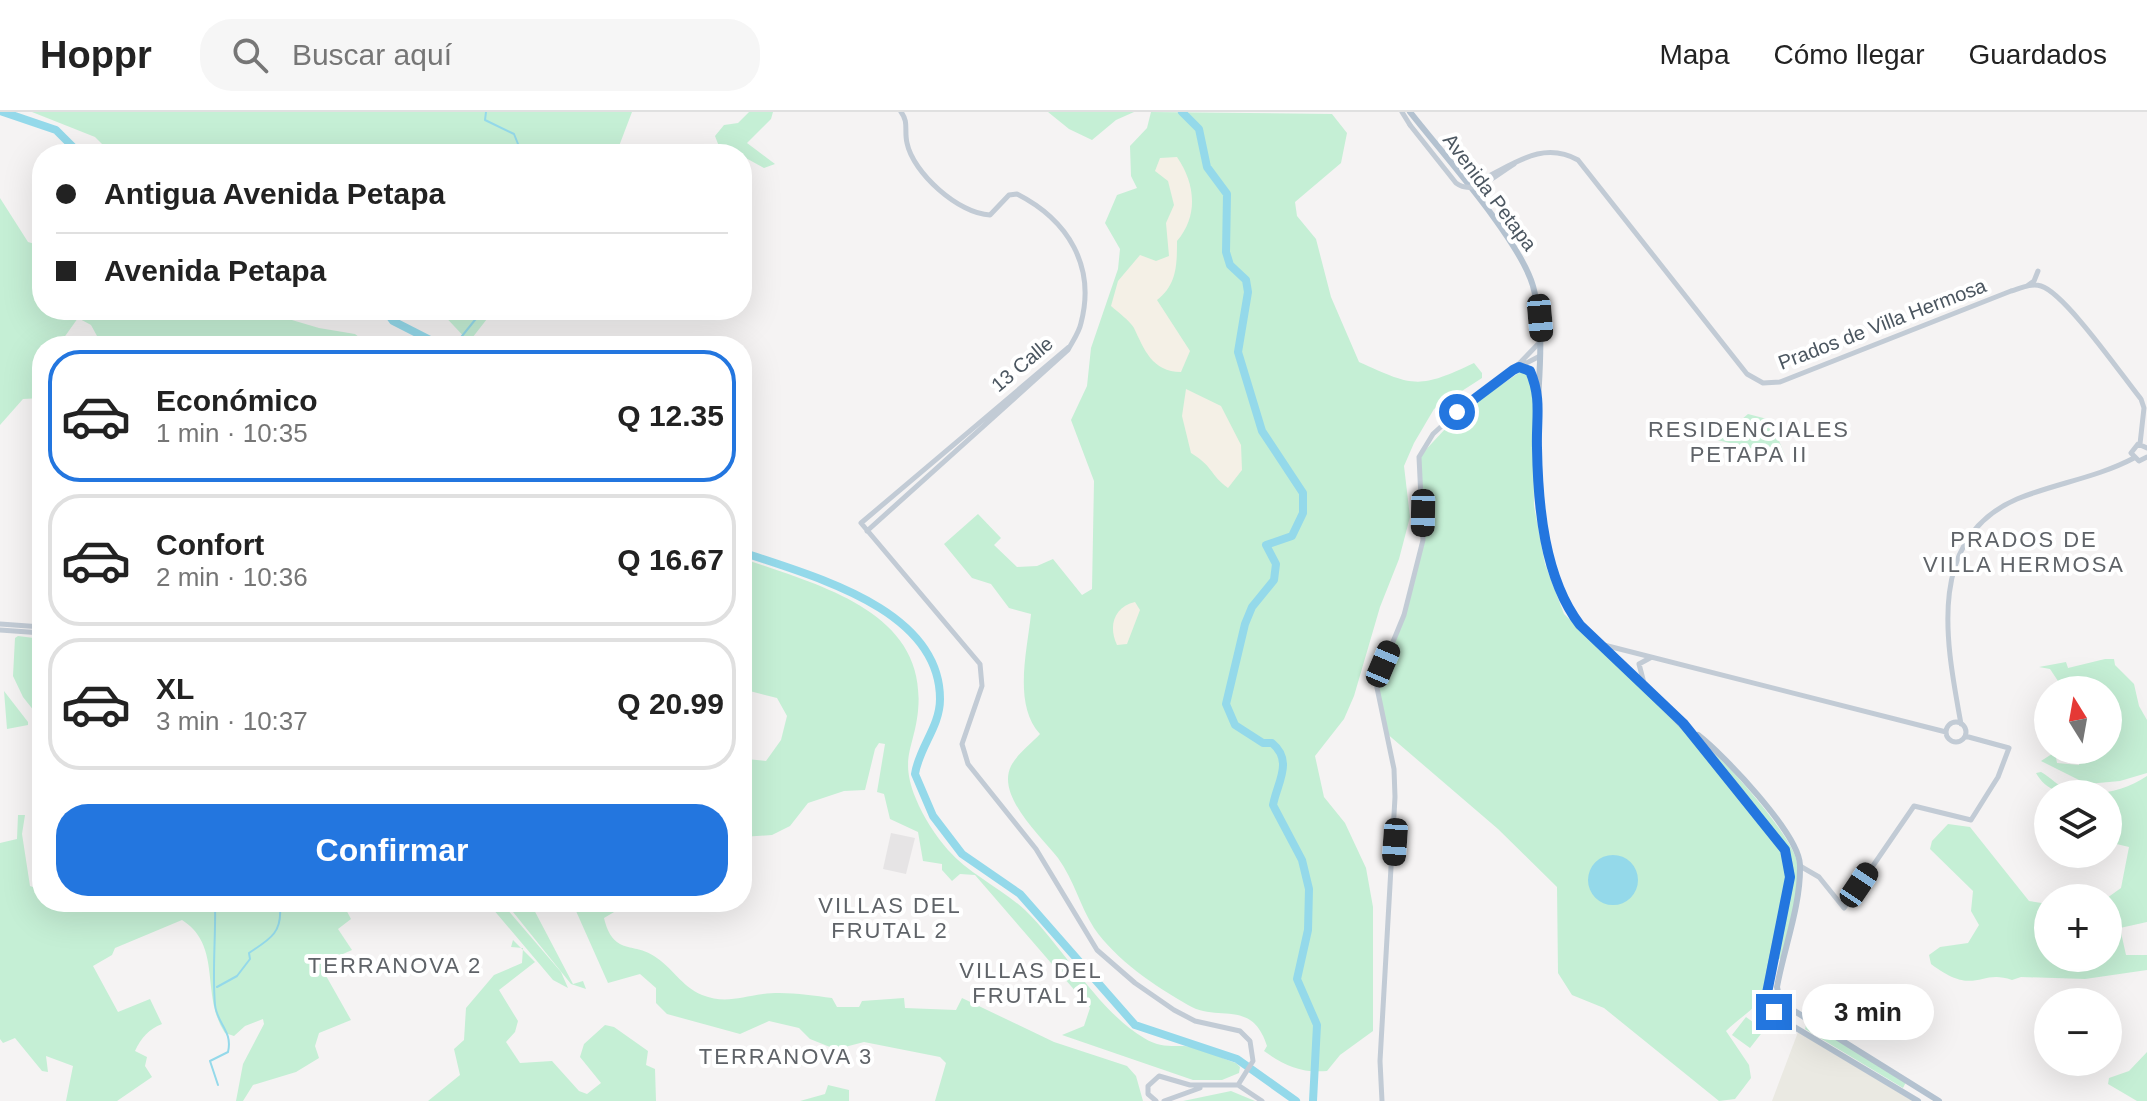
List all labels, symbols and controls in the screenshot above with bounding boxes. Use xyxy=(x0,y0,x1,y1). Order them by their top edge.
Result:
search box xyxy=(200,19,760,91)
icon: search xyxy=(228,33,272,77)
text: Hoppr xyxy=(40,34,152,76)
text: Buscar aquí xyxy=(292,38,452,71)
text: Mapa xyxy=(1659,39,1730,70)
text: Cómo llegar xyxy=(1774,39,1924,70)
text: Guardados xyxy=(1968,39,2107,70)
street label: Avenida Petapa xyxy=(1439,129,1542,256)
text: Antigua Avenida Petapa xyxy=(104,177,445,210)
text: Avenida Petapa xyxy=(104,254,326,287)
street label: Prados de Villa Hermosa xyxy=(1775,274,1990,374)
car xyxy=(1526,293,1554,343)
street label: 13 Calle xyxy=(987,332,1057,396)
icon: car xyxy=(60,380,132,452)
text: Económico xyxy=(156,384,318,417)
route start xyxy=(1439,394,1475,430)
text: Q 12.35 xyxy=(617,399,724,432)
district label: RESIDENCIALES PETAPA II xyxy=(1648,417,1850,467)
text: 1 min · 10:35 xyxy=(156,418,308,448)
car xyxy=(1411,489,1435,537)
icon: car xyxy=(60,524,132,596)
district label: PRADOS DE VILLA HERMOSA xyxy=(1923,527,2125,577)
text: Confort xyxy=(156,528,264,561)
text: Q 16.67 xyxy=(617,543,724,576)
text: 2 min · 10:36 xyxy=(156,562,308,592)
car xyxy=(1363,637,1403,691)
icon: car xyxy=(60,668,132,740)
text: XL xyxy=(156,672,194,705)
north arrow xyxy=(2034,676,2122,764)
map controls xyxy=(2034,676,2122,1076)
text: Q 20.99 xyxy=(617,687,724,720)
text: 3 min · 10:37 xyxy=(156,706,308,736)
button: layers xyxy=(2034,780,2122,868)
button: Confirmar xyxy=(56,804,728,896)
car xyxy=(1381,817,1409,867)
car xyxy=(1836,858,1882,912)
button: + xyxy=(2034,884,2122,972)
district label: VILLAS DEL FRUTAL 2 xyxy=(818,893,962,943)
district label: TERRANOVA 2 xyxy=(308,953,482,978)
district label: VILLAS DEL FRUTAL 1 xyxy=(959,958,1103,1008)
callout: 3 min xyxy=(1802,984,1934,1040)
button: − xyxy=(2034,988,2122,1076)
route end xyxy=(1756,994,1792,1030)
text: 3 min xyxy=(1834,997,1902,1027)
district label: TERRANOVA 3 xyxy=(699,1044,873,1069)

